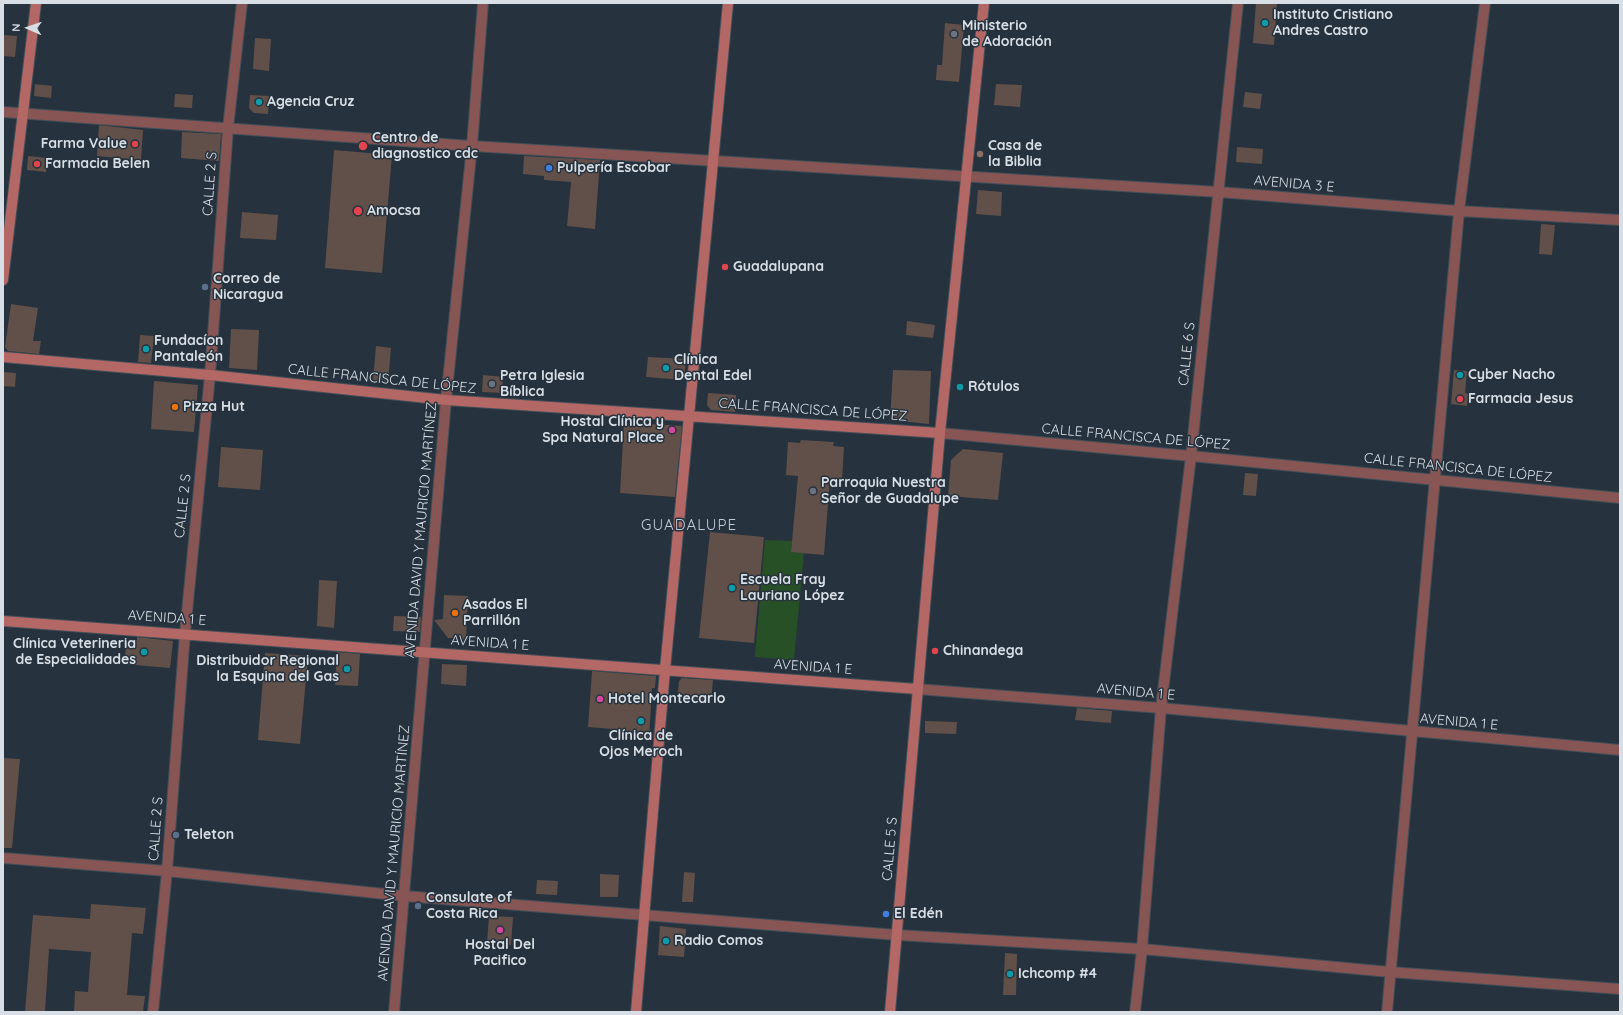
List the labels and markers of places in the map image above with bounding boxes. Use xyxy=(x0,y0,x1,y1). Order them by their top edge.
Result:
place label: Instituto Cristiano Andres Castro xyxy=(1273,7,1393,40)
place label: Ministerio de Adoración xyxy=(962,18,1052,50)
marker: Instituto Cristiano Andres Castro xyxy=(1260,18,1270,28)
marker: Ministerio de Adoración xyxy=(949,29,959,39)
place label: Agencia Cruz xyxy=(267,94,354,110)
marker: Agencia Cruz xyxy=(254,97,264,107)
place label: Centro de diagnostico cdc xyxy=(372,130,478,162)
place label: Farma Value xyxy=(41,136,127,152)
place label: Casa de la Biblia xyxy=(988,138,1042,170)
marker: Farma Value xyxy=(130,139,140,149)
marker: Centro de diagnostico cdc xyxy=(357,140,369,152)
marker: Casa de la Biblia xyxy=(975,149,985,159)
place label: Farmacia Belen xyxy=(45,156,150,172)
marker: Farmacia Belen xyxy=(32,159,42,169)
place label: Pulpería Escobar xyxy=(557,160,671,176)
marker: Pulpería Escobar xyxy=(544,163,554,173)
place label: Amocsa xyxy=(367,203,421,219)
marker: Amocsa xyxy=(352,205,364,217)
place label: Guadalupana xyxy=(733,259,824,275)
marker: Guadalupana xyxy=(720,262,730,272)
place label: Correo de Nicaragua xyxy=(213,271,283,304)
marker: Correo de Nicaragua xyxy=(200,282,210,292)
place label: Fundacíon Pantaleón xyxy=(154,333,223,366)
marker: Fundacíon Pantaleón xyxy=(141,344,151,354)
place label: Clínica Dental Edel xyxy=(674,352,752,384)
marker: Clínica Dental Edel xyxy=(661,363,671,373)
place label: Cyber Nacho xyxy=(1468,367,1555,383)
place label: Petra Iglesia Bíblica xyxy=(500,368,584,400)
marker: Cyber Nacho xyxy=(1455,370,1465,380)
marker: Petra Iglesia Bíblica xyxy=(487,379,497,389)
place label: Rótulos xyxy=(968,379,1019,395)
marker: Rótulos xyxy=(955,382,965,392)
place label: Farmacia Jesus xyxy=(1468,391,1573,407)
marker: Farmacia Jesus xyxy=(1455,394,1465,404)
place label: Pizza Hut xyxy=(183,399,245,415)
marker: Pizza Hut xyxy=(170,402,180,412)
place label: Hostal Clínica y Spa Natural Place xyxy=(542,414,664,446)
marker: Hostal Clínica y Spa Natural Place xyxy=(667,425,677,435)
place label: Parroquia Nuestra Señor de Guadalupe xyxy=(821,475,959,508)
marker: Parroquia Nuestra Señor de Guadalupe xyxy=(808,486,818,496)
place label: Escuela Fray Lauriano López xyxy=(740,572,844,604)
marker: Escuela Fray Lauriano López xyxy=(727,583,737,593)
place label: Asados El Parrillón xyxy=(463,597,528,630)
marker: Asados El Parrillón xyxy=(450,608,460,618)
place label: Clínica Veterineria de Especialidades xyxy=(13,636,136,668)
place label: Chinandega xyxy=(943,643,1023,659)
marker: Chinandega xyxy=(930,646,940,656)
marker: Clínica Veterineria de Especialidades xyxy=(139,647,149,657)
place label: Distribuidor Regional la Esquina del Gas xyxy=(196,653,339,686)
marker: Distribuidor Regional la Esquina del Gas xyxy=(342,664,352,674)
place label: Hotel Montecarlo xyxy=(608,691,725,707)
marker: Hotel Montecarlo xyxy=(595,694,605,704)
marker: Clínica de Ojos Meroch xyxy=(636,716,646,726)
place label: Clínica de Ojos Meroch xyxy=(599,728,683,760)
place label: Teleton xyxy=(184,827,234,843)
marker: Teleton xyxy=(171,830,181,840)
place label: Consulate of Costa Rica xyxy=(426,890,512,922)
marker: Consulate of Costa Rica xyxy=(413,901,423,911)
place label: El Edén xyxy=(894,906,943,922)
marker: El Edén xyxy=(881,909,891,919)
marker: Hostal Del Pacifico xyxy=(495,925,505,935)
place label: Radio Comos xyxy=(674,933,763,949)
marker: Radio Comos xyxy=(661,936,671,946)
place label: Hostal Del Pacifico xyxy=(465,937,535,970)
place label: Ichcomp #4 xyxy=(1018,966,1097,982)
marker: Ichcomp #4 xyxy=(1005,969,1015,979)

